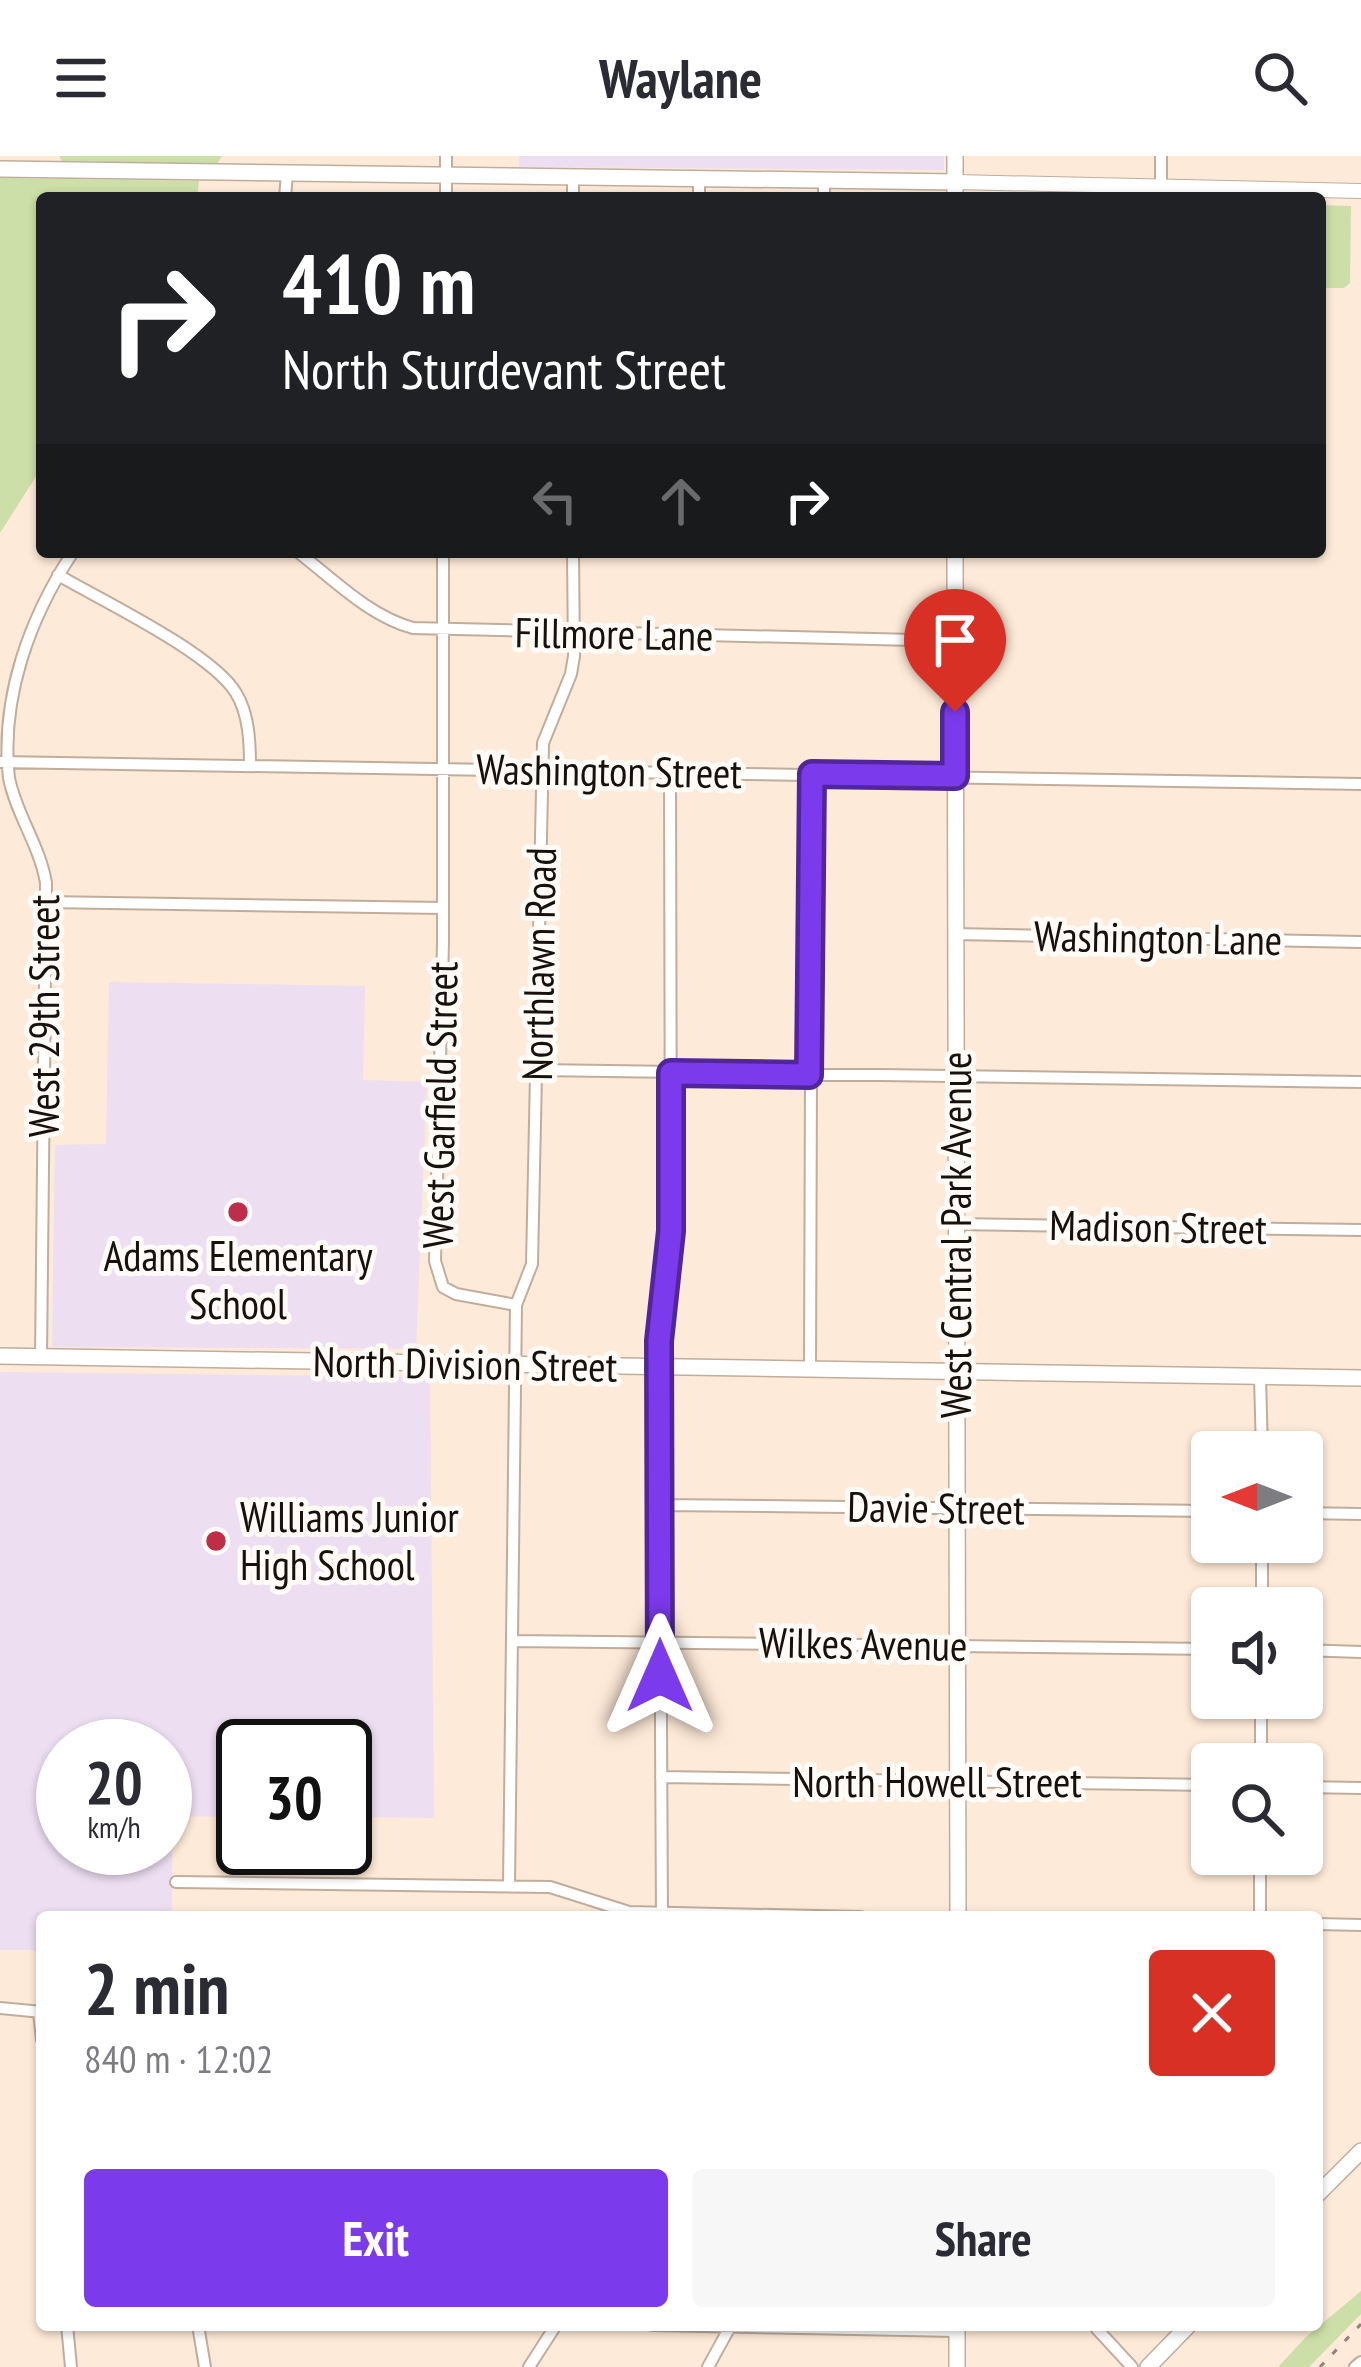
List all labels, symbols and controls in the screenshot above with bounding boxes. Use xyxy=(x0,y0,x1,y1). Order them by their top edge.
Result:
text: Waylane xyxy=(599,43,762,113)
icon: menu xyxy=(48,45,114,111)
icon: search xyxy=(1247,45,1313,111)
text: 410 m xyxy=(282,228,475,337)
icon: right xyxy=(84,240,240,396)
text: North Sturdevant Street xyxy=(282,334,726,404)
icon: left xyxy=(522,468,588,534)
icon: ahead xyxy=(648,468,714,534)
icon: right xyxy=(774,468,840,534)
pin xyxy=(904,589,1006,712)
street label: Fillmore Lane xyxy=(514,604,714,663)
icon: arrive xyxy=(922,607,988,673)
street label: Washington Street xyxy=(476,741,743,800)
street label: Northlawn Road xyxy=(509,847,568,1081)
street label: West 29th Street xyxy=(16,894,71,1137)
street label: Washington Lane xyxy=(1033,908,1283,967)
street label: West Garfield Street xyxy=(409,960,470,1249)
street label: West Central Park Avenue xyxy=(928,1052,983,1418)
street label: Madison Street xyxy=(1049,1197,1268,1256)
marker: Adams Elementary School xyxy=(225,1199,251,1225)
place label: Adams Elementary School xyxy=(103,1228,373,1331)
street label: North Division Street xyxy=(312,1333,618,1394)
north arrow xyxy=(1191,1431,1323,1563)
map controls xyxy=(1191,1431,1323,1875)
street label: Davie Street xyxy=(847,1478,1026,1537)
place label: Williams Junior High School xyxy=(240,1489,459,1592)
marker: Williams Junior High School xyxy=(203,1528,229,1554)
button: sound xyxy=(1191,1587,1323,1719)
position arrow xyxy=(597,1613,723,1739)
street label: Wilkes Avenue xyxy=(758,1614,968,1673)
speed limit sign: 30 xyxy=(216,1719,372,1875)
text: 20 xyxy=(85,1743,143,1821)
button: search xyxy=(1191,1743,1323,1875)
street label: North Howell Street xyxy=(792,1754,1082,1809)
text: km/h xyxy=(87,1807,141,1846)
text: 2 min xyxy=(84,1941,229,2034)
button: close xyxy=(1149,1950,1275,2076)
text: 840 m · 12:02 xyxy=(84,2033,273,2084)
button: Exit xyxy=(84,2169,668,2307)
button: Share xyxy=(692,2169,1275,2307)

